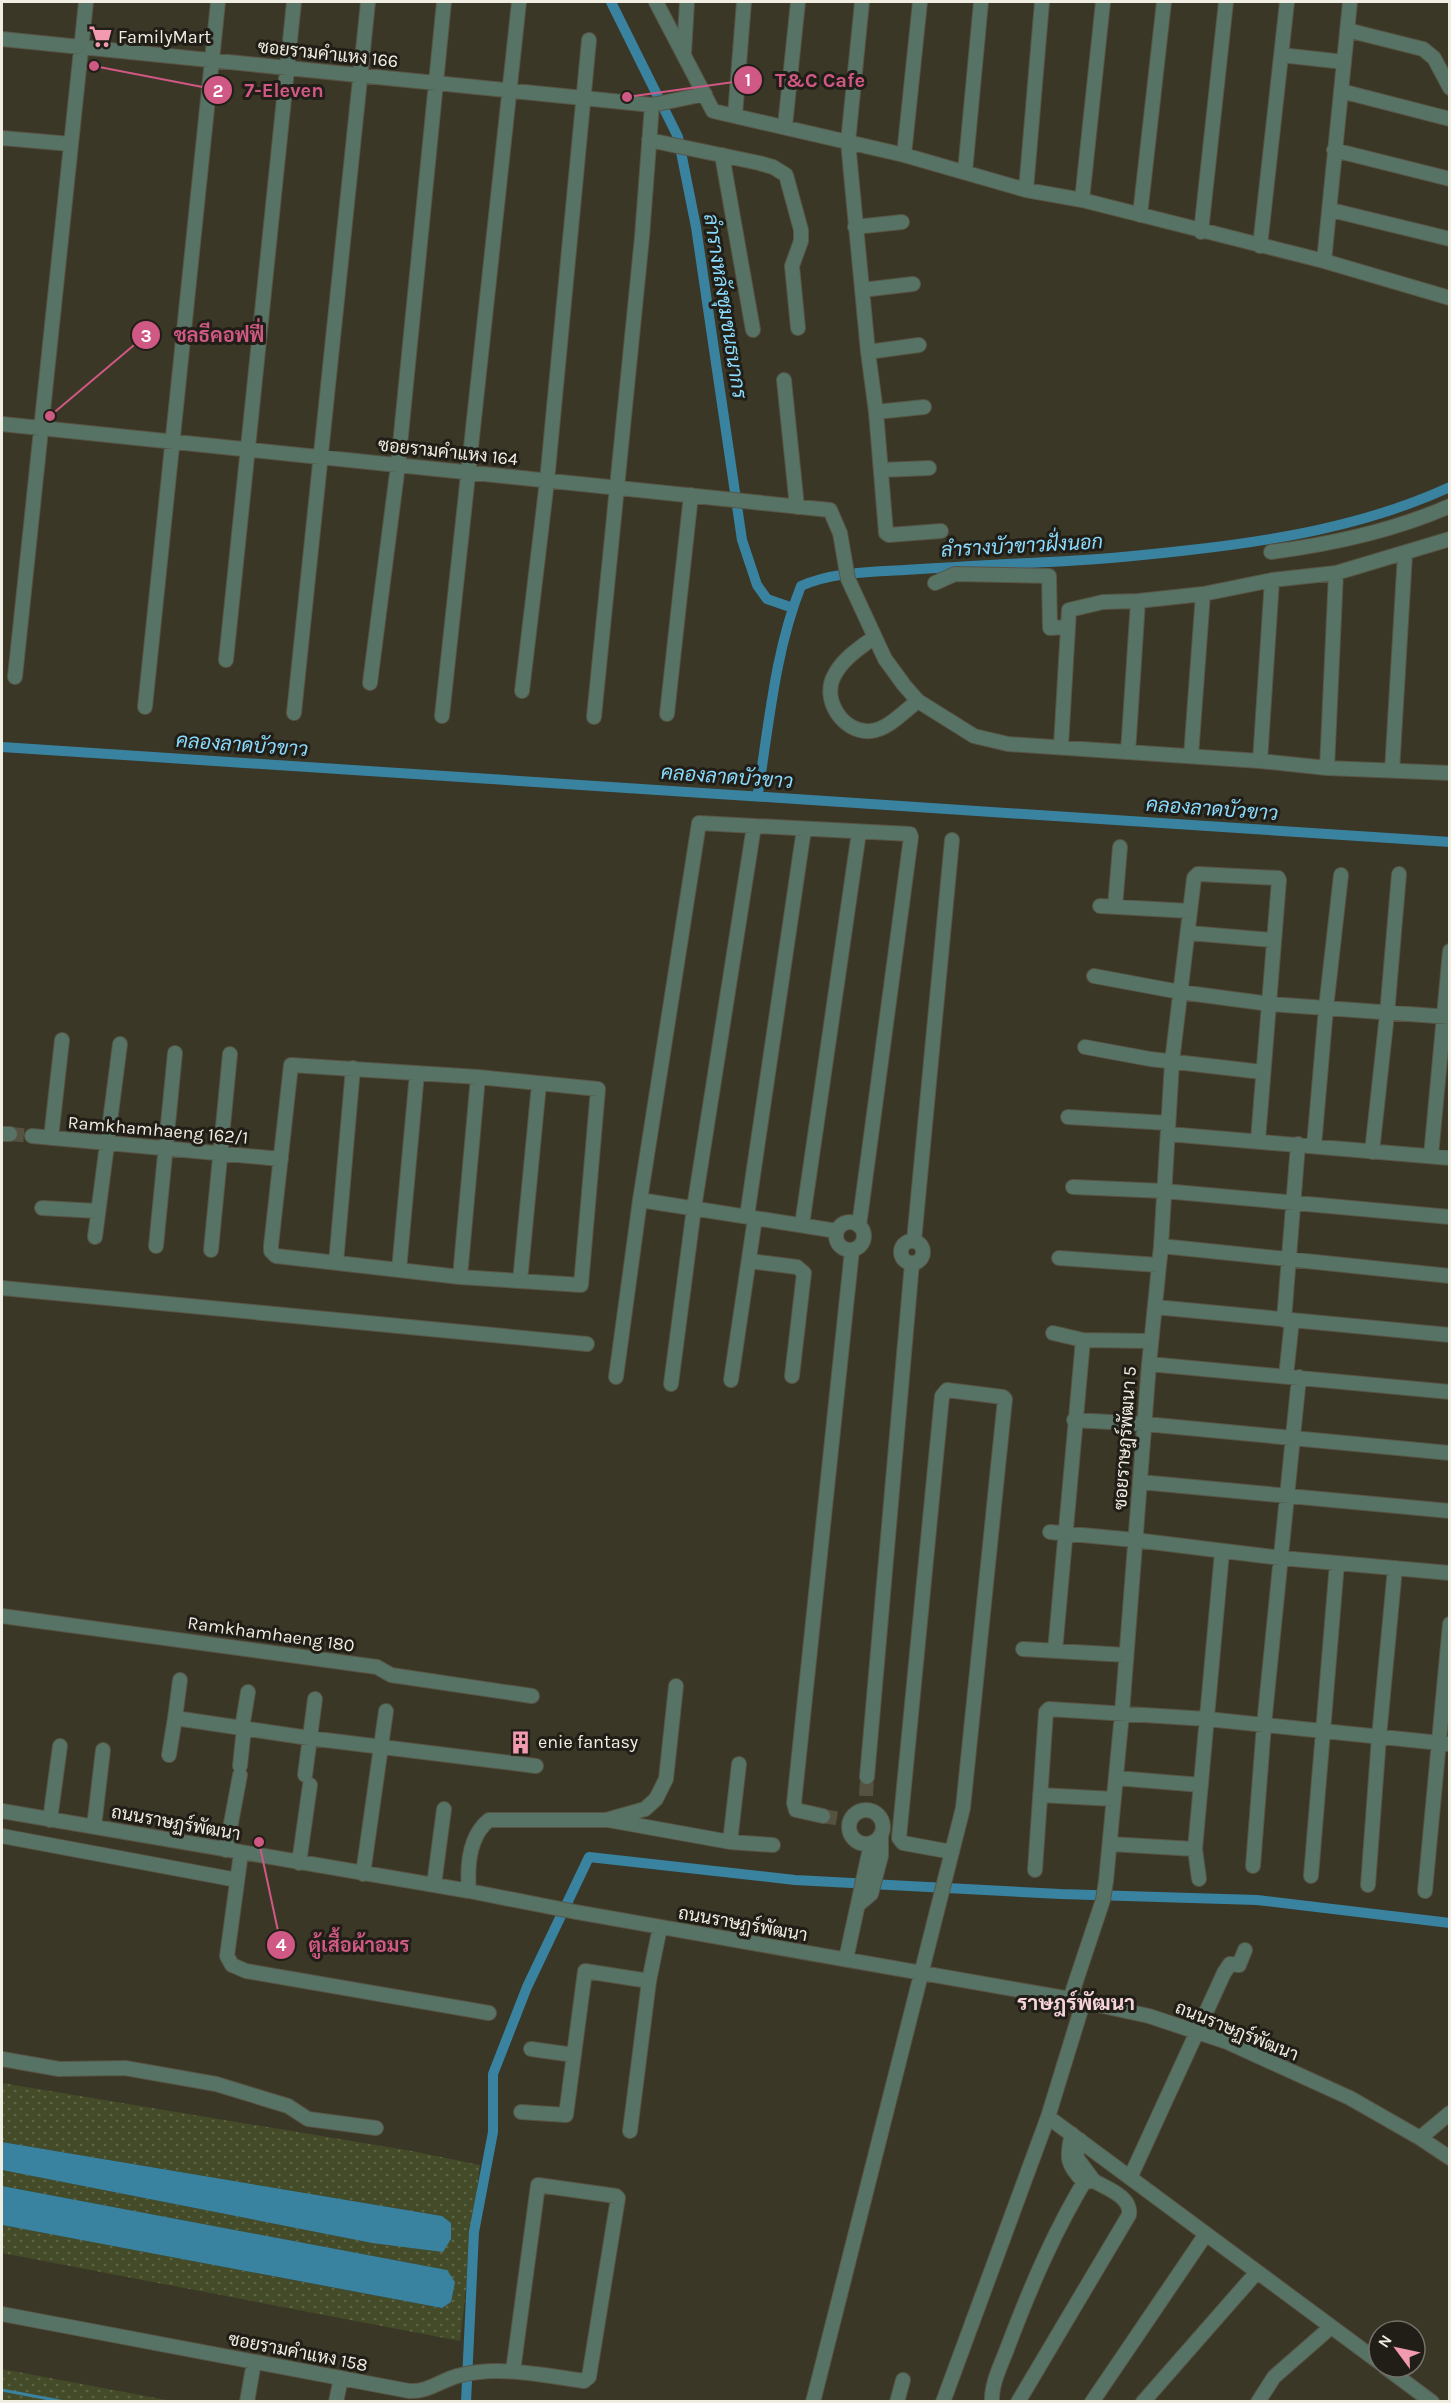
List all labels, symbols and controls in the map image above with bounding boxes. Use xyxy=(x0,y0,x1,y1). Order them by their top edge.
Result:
supermarket icon: FamilyMart xyxy=(87,24,113,50)
place label: FamilyMart xyxy=(118,26,211,48)
street label: ซอยรามคำแหง 166 xyxy=(257,36,399,72)
callout: T&C Cafe xyxy=(733,61,877,99)
text: 1 xyxy=(745,69,751,91)
text: T&C Cafe xyxy=(775,69,865,92)
callout: 7-Eleven xyxy=(203,71,336,109)
text: 7-Eleven xyxy=(244,79,324,102)
text: 2 xyxy=(213,80,223,102)
water label: ลำรางหลังชุมชนธนากร xyxy=(697,212,752,402)
callout: ชลธีคอฟฟี่ xyxy=(131,316,276,354)
text: ชลธีคอฟฟี่ xyxy=(174,318,264,347)
text: 3 xyxy=(140,325,152,347)
street label: ซอยรามคำแหง 164 xyxy=(377,434,519,470)
water label: ลำรางบัวขาวฝั่งนอก xyxy=(940,525,1104,562)
water label: คลองลาดบัวขาว xyxy=(175,728,309,761)
water label: คลองลาดบัวขาว xyxy=(660,760,794,793)
water label: คลองลาดบัวขาว xyxy=(1145,792,1279,825)
street label: Ramkhamhaeng 162/1 xyxy=(67,1111,249,1149)
street label: ซอยราษฎร์พัฒนา 5 xyxy=(1107,1365,1142,1511)
street label: Ramkhamhaeng 180 xyxy=(186,1611,356,1657)
building icon: enie fantasy xyxy=(507,1729,533,1755)
place label: enie fantasy xyxy=(538,1731,639,1753)
street label: ถนนราษฏร์พัฒนา xyxy=(109,1799,243,1846)
street label: ถนนราษฏร์พัฒนา xyxy=(676,1900,810,1947)
callout: ตู้เสื้อผ้าอมร xyxy=(266,1926,421,1964)
text: ตู้เสื้อผ้าอมร xyxy=(309,1927,409,1959)
text: 4 xyxy=(276,1934,287,1956)
district label: ราษฎร์พัฒนา xyxy=(1017,1990,1135,2017)
street label: ถนนราษฏร์พัฒนา xyxy=(1172,1994,1303,2067)
north arrow xyxy=(1367,2319,1427,2379)
street label: ซอยรามคำแหง 158 xyxy=(226,2328,370,2376)
text: N xyxy=(1374,2331,1396,2351)

